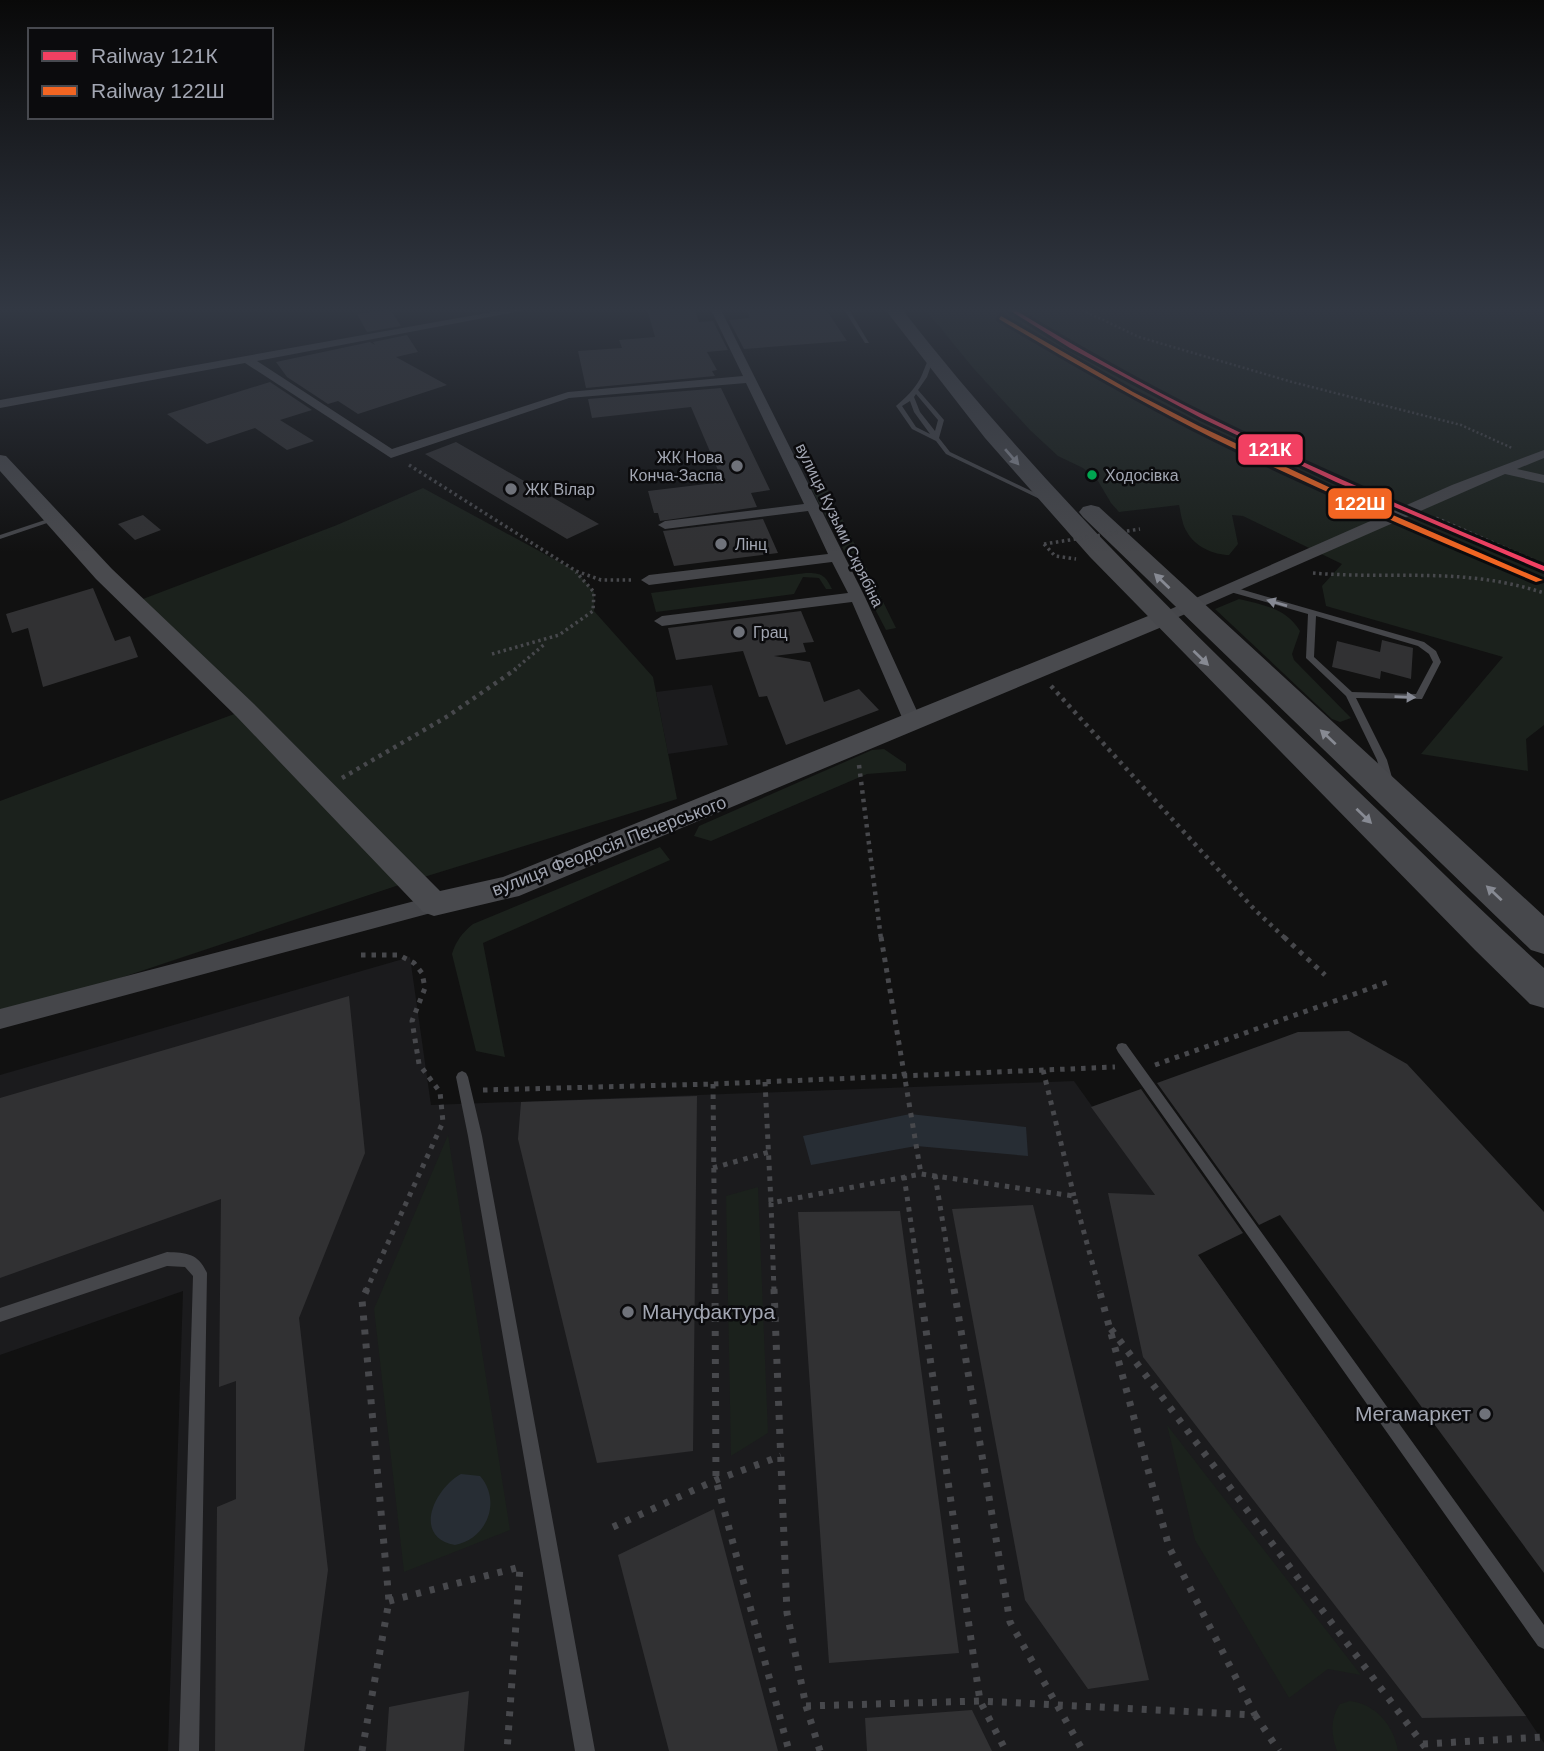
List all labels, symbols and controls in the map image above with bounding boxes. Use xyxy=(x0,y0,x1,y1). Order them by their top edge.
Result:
legend xyxy=(28,28,273,119)
text: Railway 121К xyxy=(91,44,218,67)
text: Railway 122Ш xyxy=(91,79,225,102)
line badge: 121К xyxy=(1237,433,1304,466)
text: 121К xyxy=(1248,439,1292,460)
street label: вулиця Кузьми Скрябіна xyxy=(792,441,887,610)
one-way arrow xyxy=(1004,448,1019,465)
place label: ЖК Нова Конча-Заспа xyxy=(629,449,723,484)
marker: ЖК Нова Конча-Заспа xyxy=(729,458,745,474)
place label: Ходосівка xyxy=(1105,467,1179,484)
marker: Ходосівка xyxy=(1085,468,1099,482)
marker: ЖК Вілар xyxy=(503,481,519,497)
place label: ЖК Вілар xyxy=(525,481,595,498)
line badge: 122Ш xyxy=(1327,487,1393,520)
text: 122Ш xyxy=(1335,493,1385,514)
marker: Лінц xyxy=(713,536,729,552)
place label: Лінц xyxy=(735,536,767,553)
one-way arrow xyxy=(1154,574,1171,590)
one-way arrow xyxy=(1266,597,1288,608)
marker: Грац xyxy=(731,624,747,640)
place label: Грац xyxy=(753,624,788,641)
one-way arrow xyxy=(1192,649,1209,665)
one-way arrow xyxy=(1394,691,1416,702)
one-way arrow xyxy=(1320,730,1337,746)
street label: вулиця Феодосія Печерського xyxy=(489,792,729,900)
one-way arrow xyxy=(1356,808,1373,825)
one-way arrow xyxy=(1486,885,1503,901)
place label: Мануфактура xyxy=(642,1300,775,1323)
marker: Мануфактура xyxy=(620,1304,636,1320)
place label: Мегамаркет xyxy=(1355,1402,1471,1425)
marker: Мегамаркет xyxy=(1477,1406,1493,1422)

